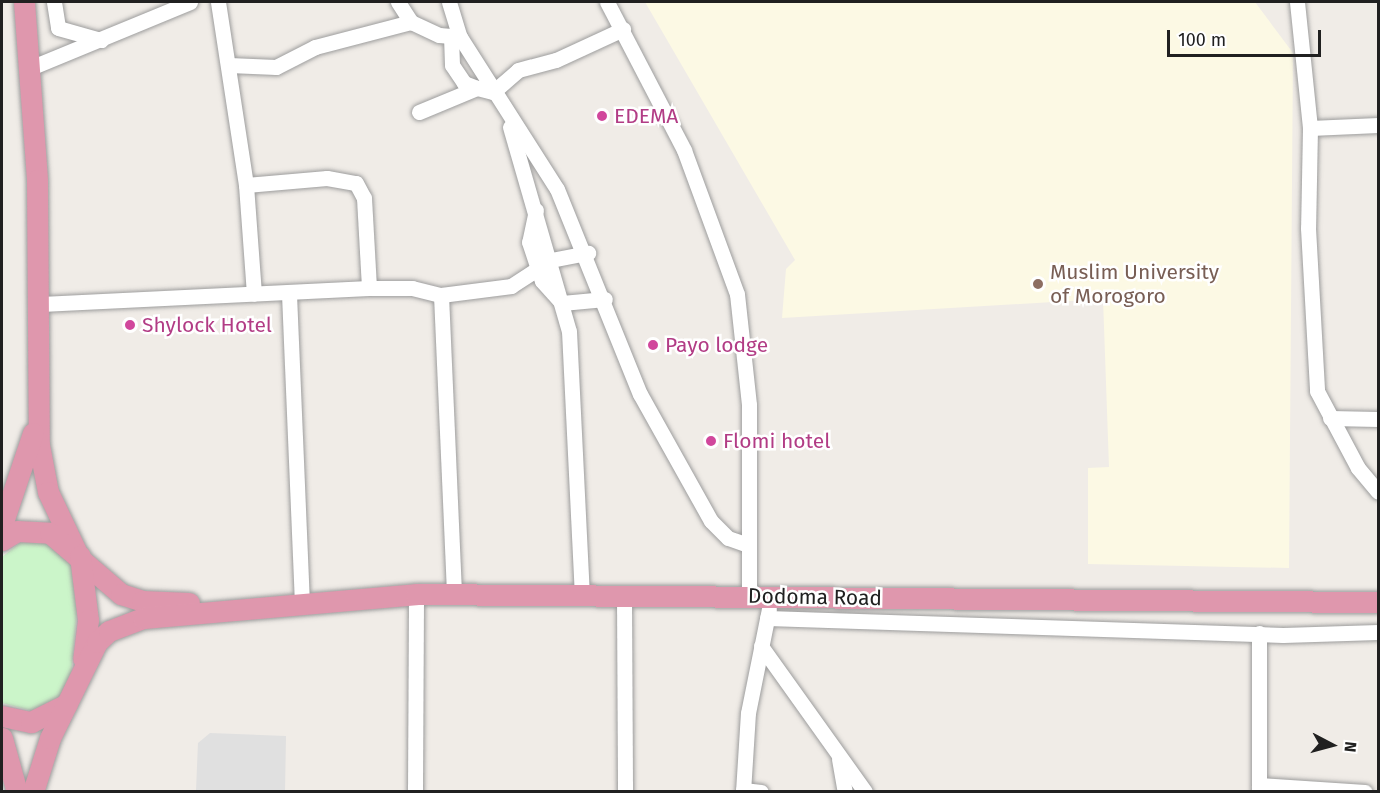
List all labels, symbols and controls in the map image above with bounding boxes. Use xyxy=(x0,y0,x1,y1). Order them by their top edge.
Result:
scale bar xyxy=(1170,18,1324,56)
text: 100 m xyxy=(1178,29,1226,51)
place label: EDEMA xyxy=(614,103,678,129)
marker: EDEMA xyxy=(595,109,609,123)
place label: Muslim University of Morogoro xyxy=(1050,259,1219,309)
marker: Muslim University of Morogoro xyxy=(1031,277,1045,291)
place label: Shylock Hotel xyxy=(142,312,272,338)
marker: Shylock Hotel xyxy=(123,318,137,332)
place label: Payo lodge xyxy=(665,332,768,358)
marker: Payo lodge xyxy=(646,338,660,352)
place label: Flomi hotel xyxy=(723,428,830,454)
marker: Flomi hotel xyxy=(704,434,718,448)
street label: Dodoma Road xyxy=(748,583,882,611)
north arrow xyxy=(1302,715,1362,775)
text: N xyxy=(1340,741,1360,753)

